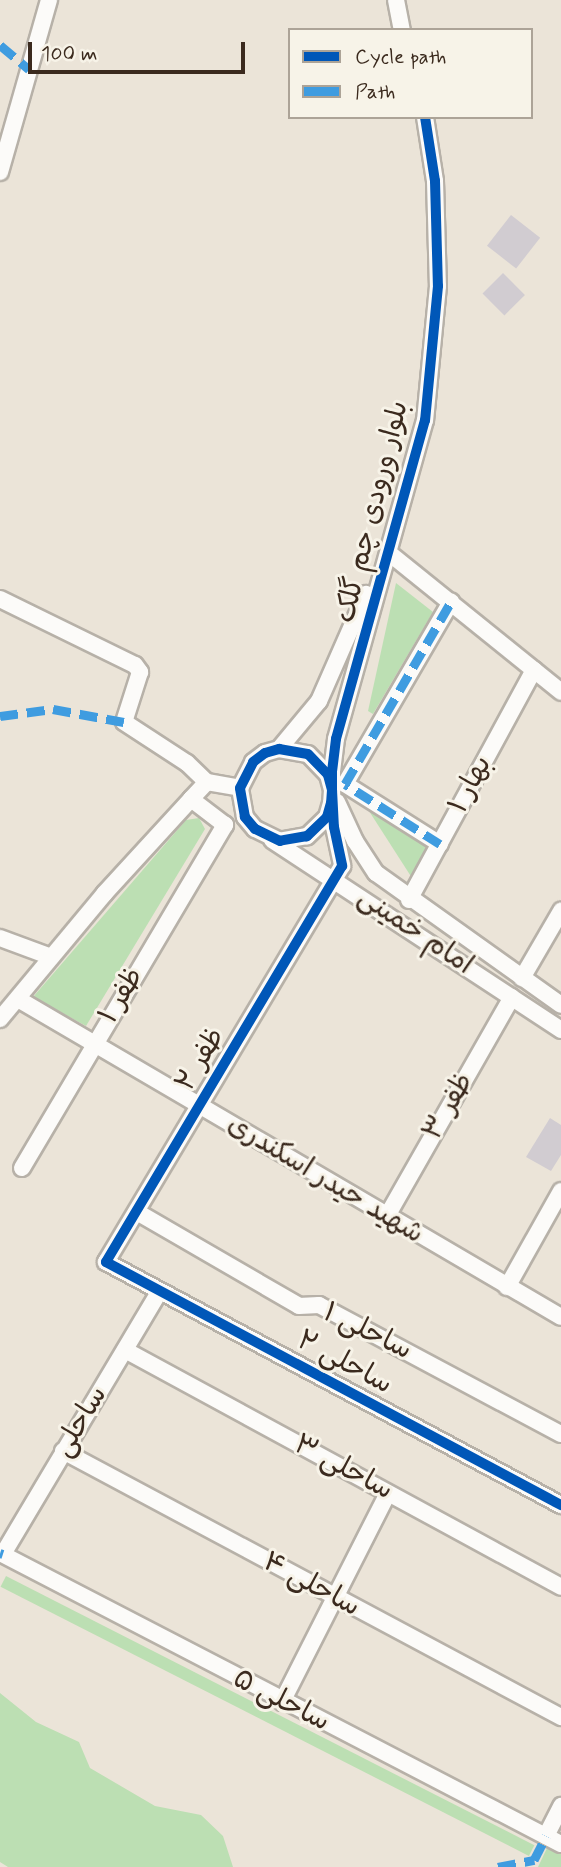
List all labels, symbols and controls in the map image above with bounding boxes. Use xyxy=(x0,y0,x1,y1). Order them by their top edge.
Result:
scale bar xyxy=(32,28,248,72)
legend xyxy=(288,28,533,119)
text: 100 m xyxy=(41,40,97,68)
text: Cycle path xyxy=(355,43,446,71)
text: Path xyxy=(355,78,395,106)
street label: بلوار ورودی چم گلک xyxy=(329,398,417,626)
street label: بهار ۱ xyxy=(442,751,500,819)
street label: امام خمینی xyxy=(351,881,479,983)
street label: ظفر ۱ xyxy=(92,962,152,1030)
street label: ظفر ۲ xyxy=(169,1022,233,1098)
street label: ظفر ۳ xyxy=(416,1067,482,1147)
street label: شهید حیدر اسکندری xyxy=(221,1108,429,1252)
street label: ساحلی ۱ xyxy=(317,1296,417,1368)
street label: ساحلی ۲ xyxy=(290,1324,398,1402)
street label: ساحلی xyxy=(47,1380,115,1464)
street label: ساحلی ۳ xyxy=(288,1428,398,1508)
street label: ساحلی ۴ xyxy=(257,1545,365,1625)
street label: ساحلی ۵ xyxy=(227,1662,335,1740)

